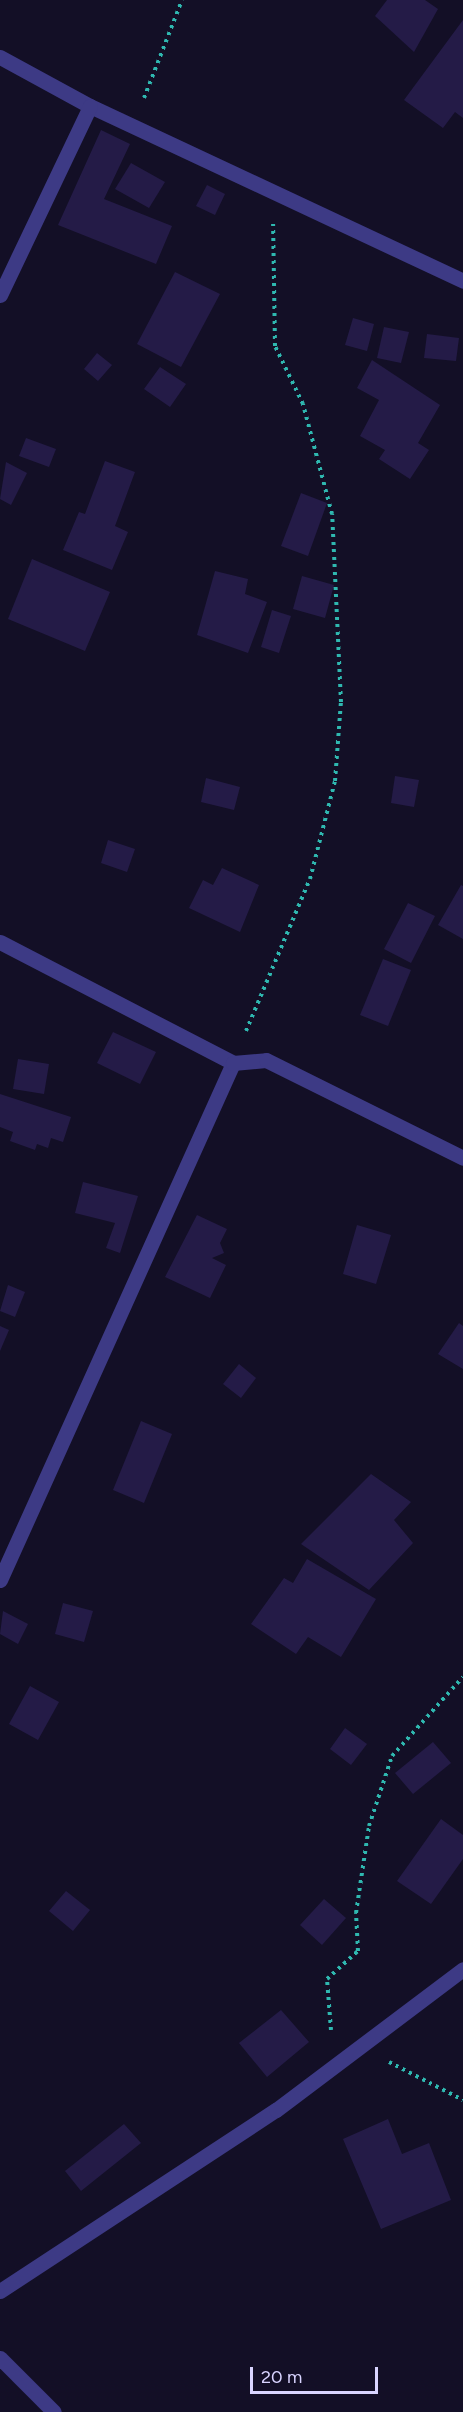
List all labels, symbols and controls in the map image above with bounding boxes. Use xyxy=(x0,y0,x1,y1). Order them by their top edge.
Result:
scale bar xyxy=(253,2355,380,2393)
text: 20 m xyxy=(261,2366,302,2388)

